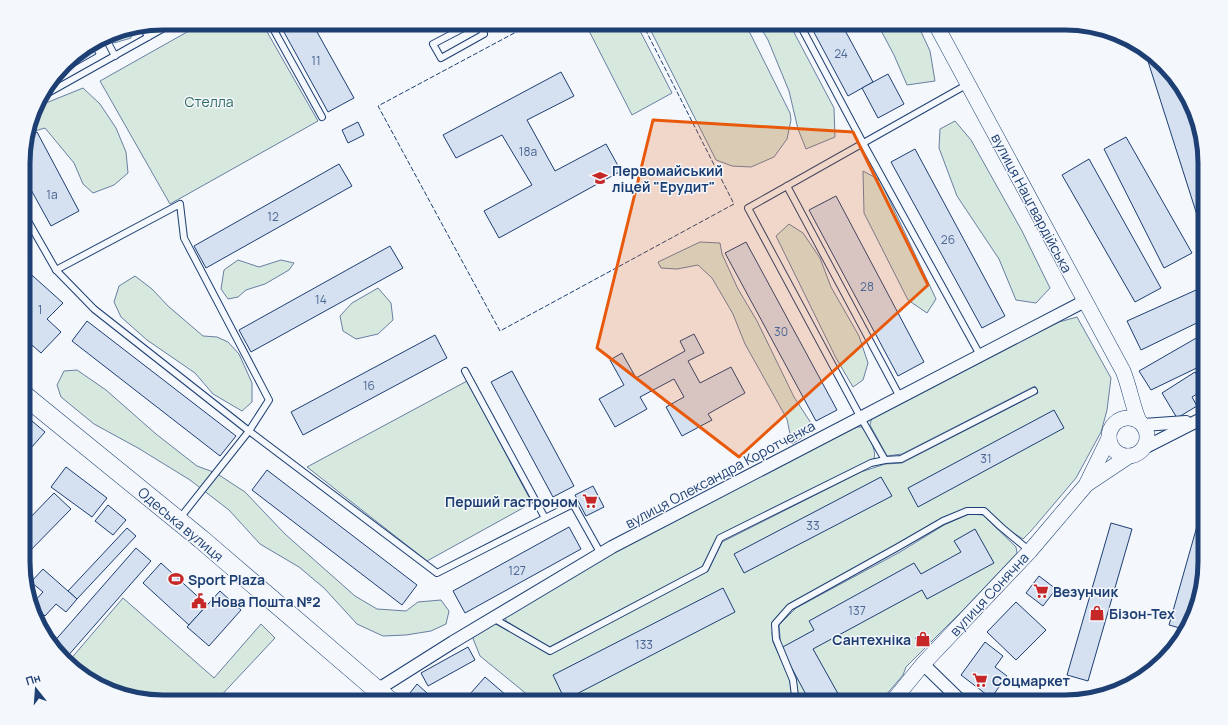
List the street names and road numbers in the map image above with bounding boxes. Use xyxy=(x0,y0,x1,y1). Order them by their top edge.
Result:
street label: вулиця Нацгвардійська xyxy=(987,130,1077,276)
street label: вулиця Олександра Коротченка xyxy=(622,416,818,532)
street label: Одеська вулиця xyxy=(134,483,228,565)
street label: вулиця Сонячна xyxy=(945,548,1033,640)

